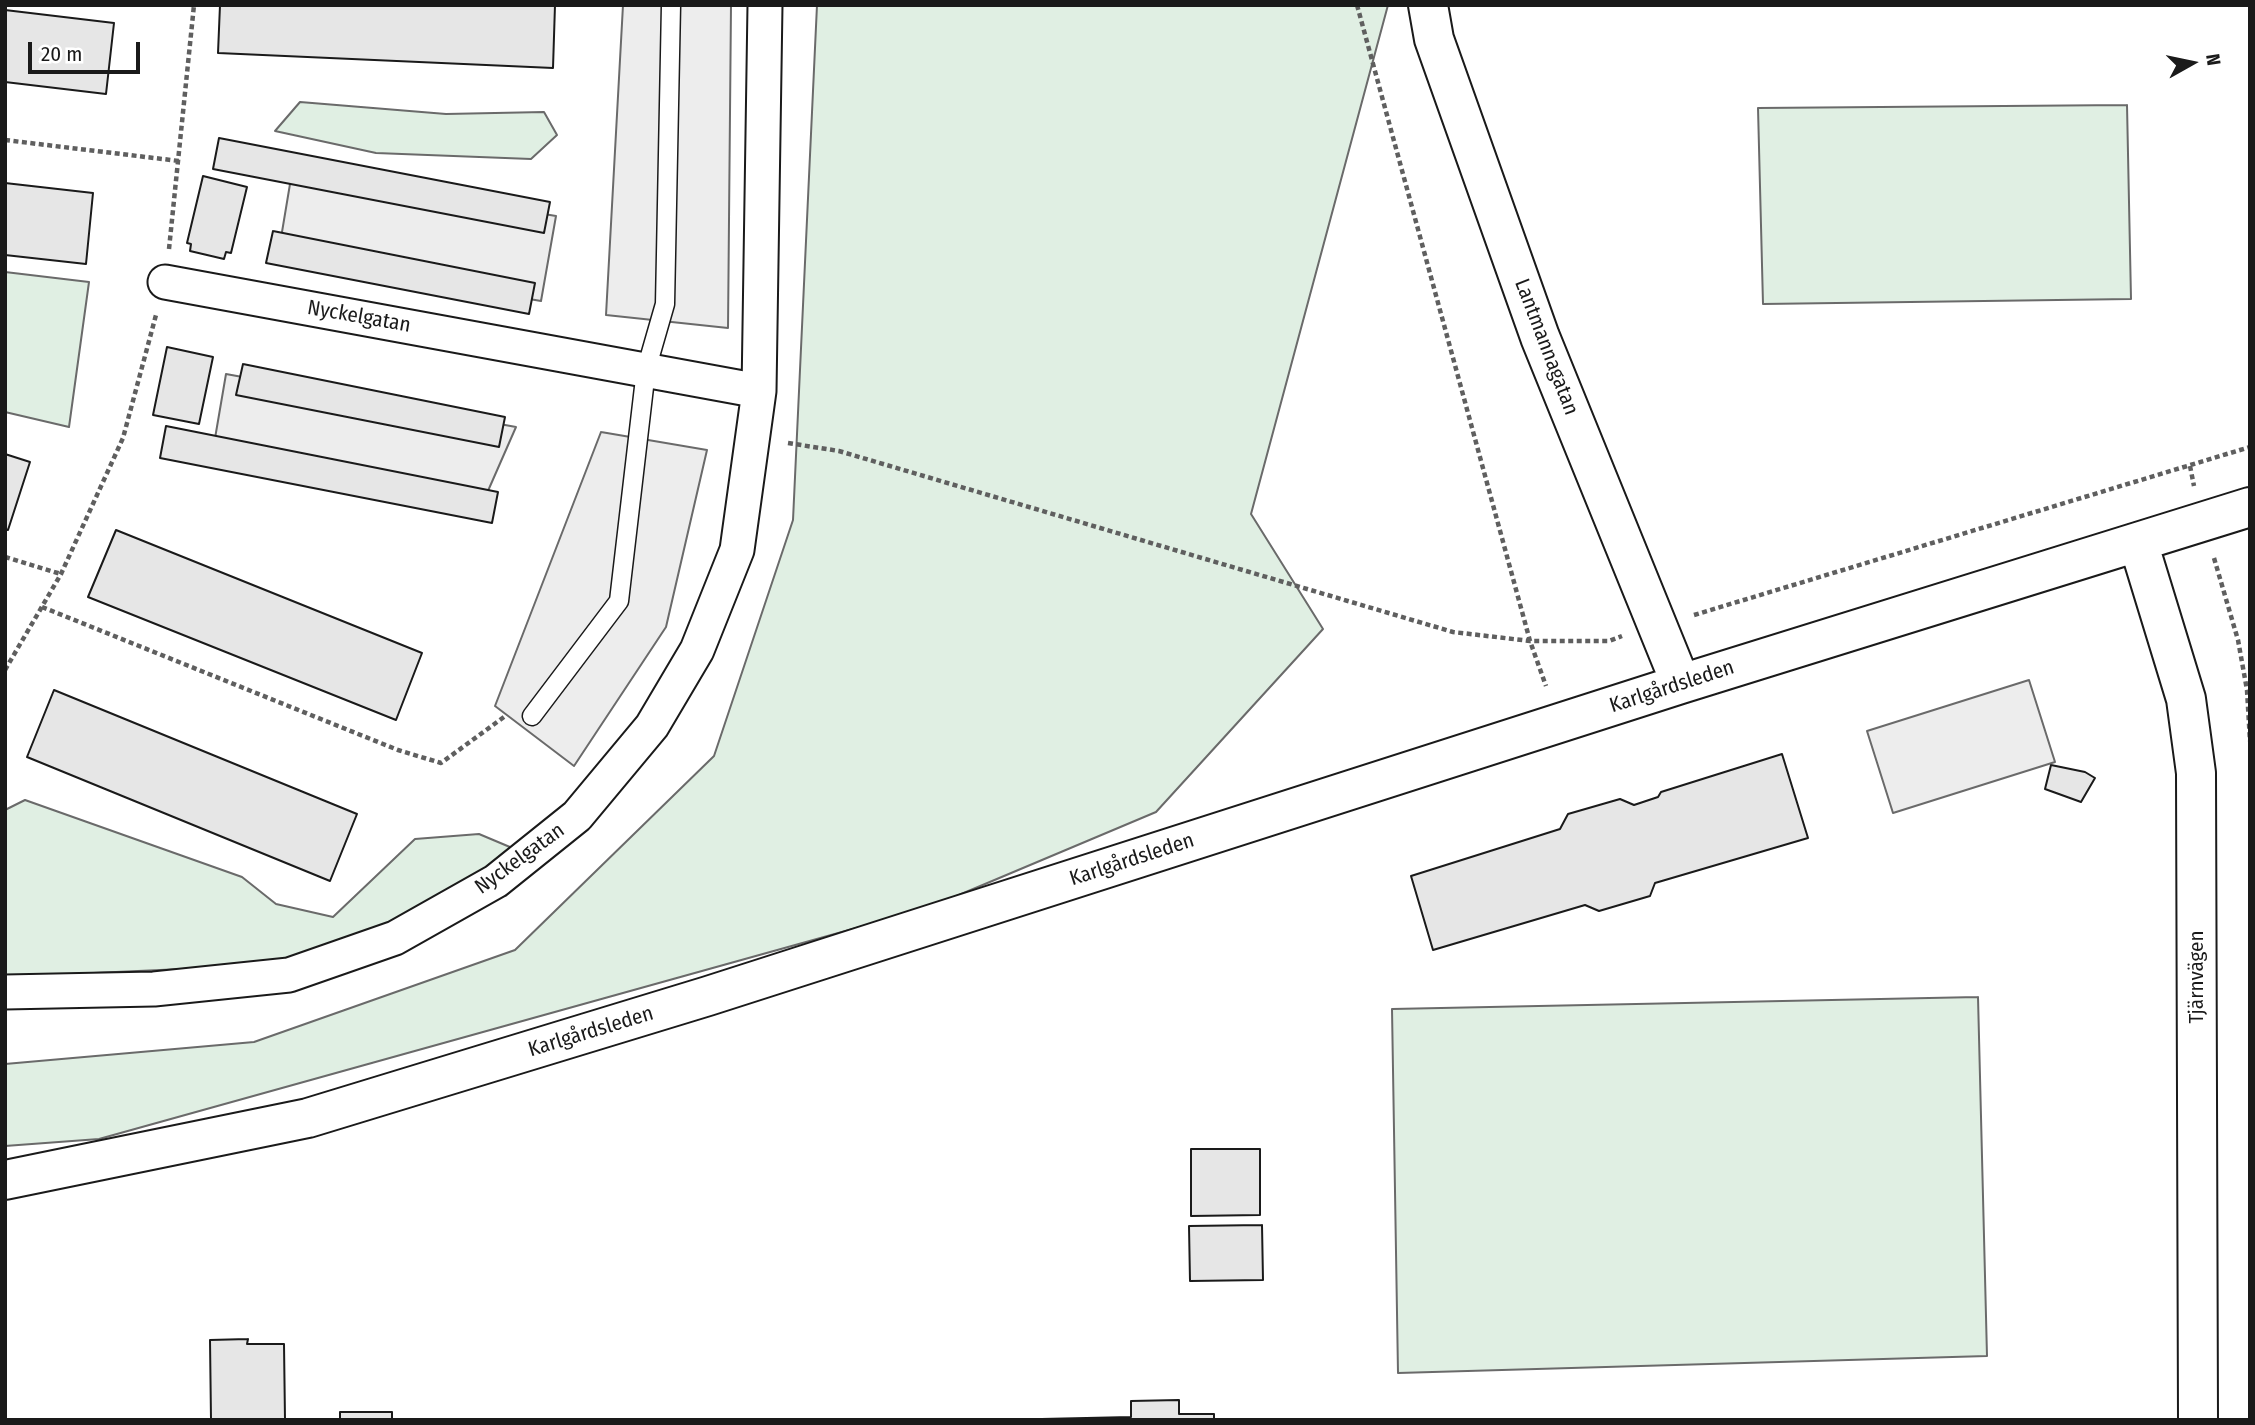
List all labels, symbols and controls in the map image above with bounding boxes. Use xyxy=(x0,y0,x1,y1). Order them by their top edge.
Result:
scale bar xyxy=(32,28,144,72)
north arrow xyxy=(2157,28,2227,98)
text: 20 m xyxy=(41,41,82,67)
text: N xyxy=(2201,52,2225,67)
street label: Lantmannagatan xyxy=(1508,275,1584,419)
street label: Nyckelgatan xyxy=(305,296,413,338)
street label: Karlgårdsleden xyxy=(1607,655,1737,719)
street label: Nyckelgatan xyxy=(470,818,570,900)
street label: Karlgårdsleden xyxy=(1067,828,1197,892)
street label: Tjärnvägen xyxy=(2184,930,2210,1024)
street label: Karlgårdsleden xyxy=(525,1001,657,1063)

